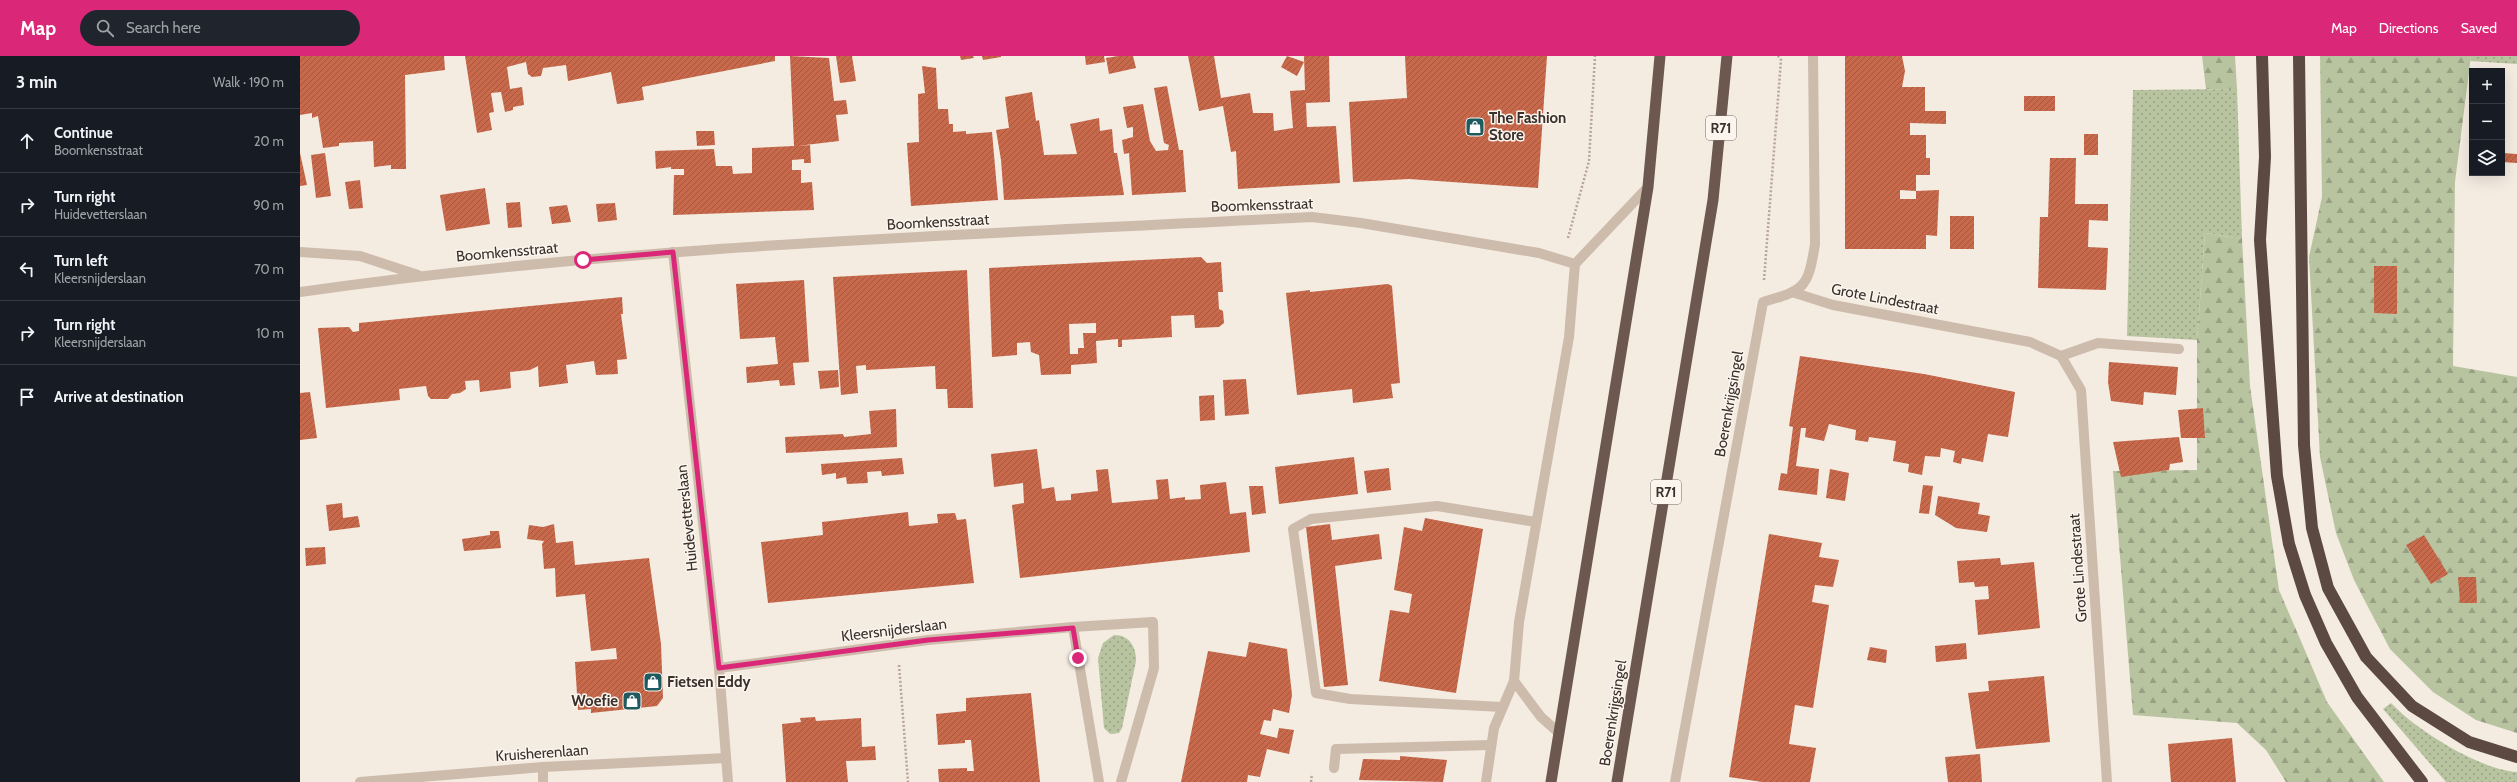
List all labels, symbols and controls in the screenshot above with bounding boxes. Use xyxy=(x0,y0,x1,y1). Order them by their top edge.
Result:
search box xyxy=(80,10,360,46)
text: Map xyxy=(20,17,56,40)
icon: search xyxy=(94,17,116,39)
text: Search here xyxy=(126,19,201,37)
text: Map xyxy=(2331,19,2357,37)
text: Directions xyxy=(2379,19,2439,37)
text: Saved xyxy=(2461,19,2497,37)
map controls xyxy=(2469,68,2505,176)
button: + xyxy=(2469,68,2505,104)
text: 3 min xyxy=(16,72,57,92)
text: Walk · 190 m xyxy=(213,74,284,90)
button: − xyxy=(2469,104,2505,140)
place label: The Fashion Store xyxy=(1489,109,1566,144)
shop icon: The Fashion Store xyxy=(1464,116,1486,138)
road number: R71 xyxy=(1706,116,1736,140)
text: Continue xyxy=(54,124,113,142)
icon: ahead xyxy=(16,130,38,152)
text: 20 m xyxy=(254,133,284,149)
button: layers xyxy=(2469,140,2505,176)
text: Boomkensstraat xyxy=(54,142,143,158)
text: Turn right xyxy=(54,188,115,206)
icon: right xyxy=(16,194,38,216)
street label: Boomkensstraat xyxy=(1210,194,1314,216)
text: 90 m xyxy=(253,197,284,213)
text: Huidevetterslaan xyxy=(54,206,147,222)
street label: Boomkensstraat xyxy=(886,210,990,234)
street label: Boomkensstraat xyxy=(455,239,559,265)
route start xyxy=(574,251,592,269)
text: Turn left xyxy=(54,252,108,270)
icon: left xyxy=(16,258,38,280)
text: 70 m xyxy=(254,261,284,277)
text: Kleersnijderslaan xyxy=(54,270,146,286)
street label: Grote Lindestraat xyxy=(1830,280,1940,318)
text: Turn right xyxy=(54,316,115,334)
icon: right xyxy=(16,322,38,344)
text: 10 m xyxy=(256,325,284,341)
text: Kleersnijderslaan xyxy=(54,334,146,350)
street label: Boerenkrijgsingel xyxy=(1711,349,1747,458)
icon: arrive xyxy=(16,386,38,408)
text: Arrive at destination xyxy=(54,388,184,406)
street label: Huidevetterslaan xyxy=(672,464,702,572)
road number: R71 xyxy=(1651,480,1681,504)
street label: Grote Lindestraat xyxy=(2065,513,2091,623)
street label: Kleersnijderslaan xyxy=(840,615,948,645)
route end xyxy=(1069,649,1087,667)
street label: Boerenkrijgsingel xyxy=(1596,658,1630,767)
shop icon: Fietsen Eddy xyxy=(642,671,664,693)
place label: Fietsen Eddy xyxy=(667,673,751,691)
shop icon: Woefie xyxy=(621,690,643,712)
place label: Woefie xyxy=(571,692,618,710)
street label: Kruisherenlaan xyxy=(495,741,589,765)

